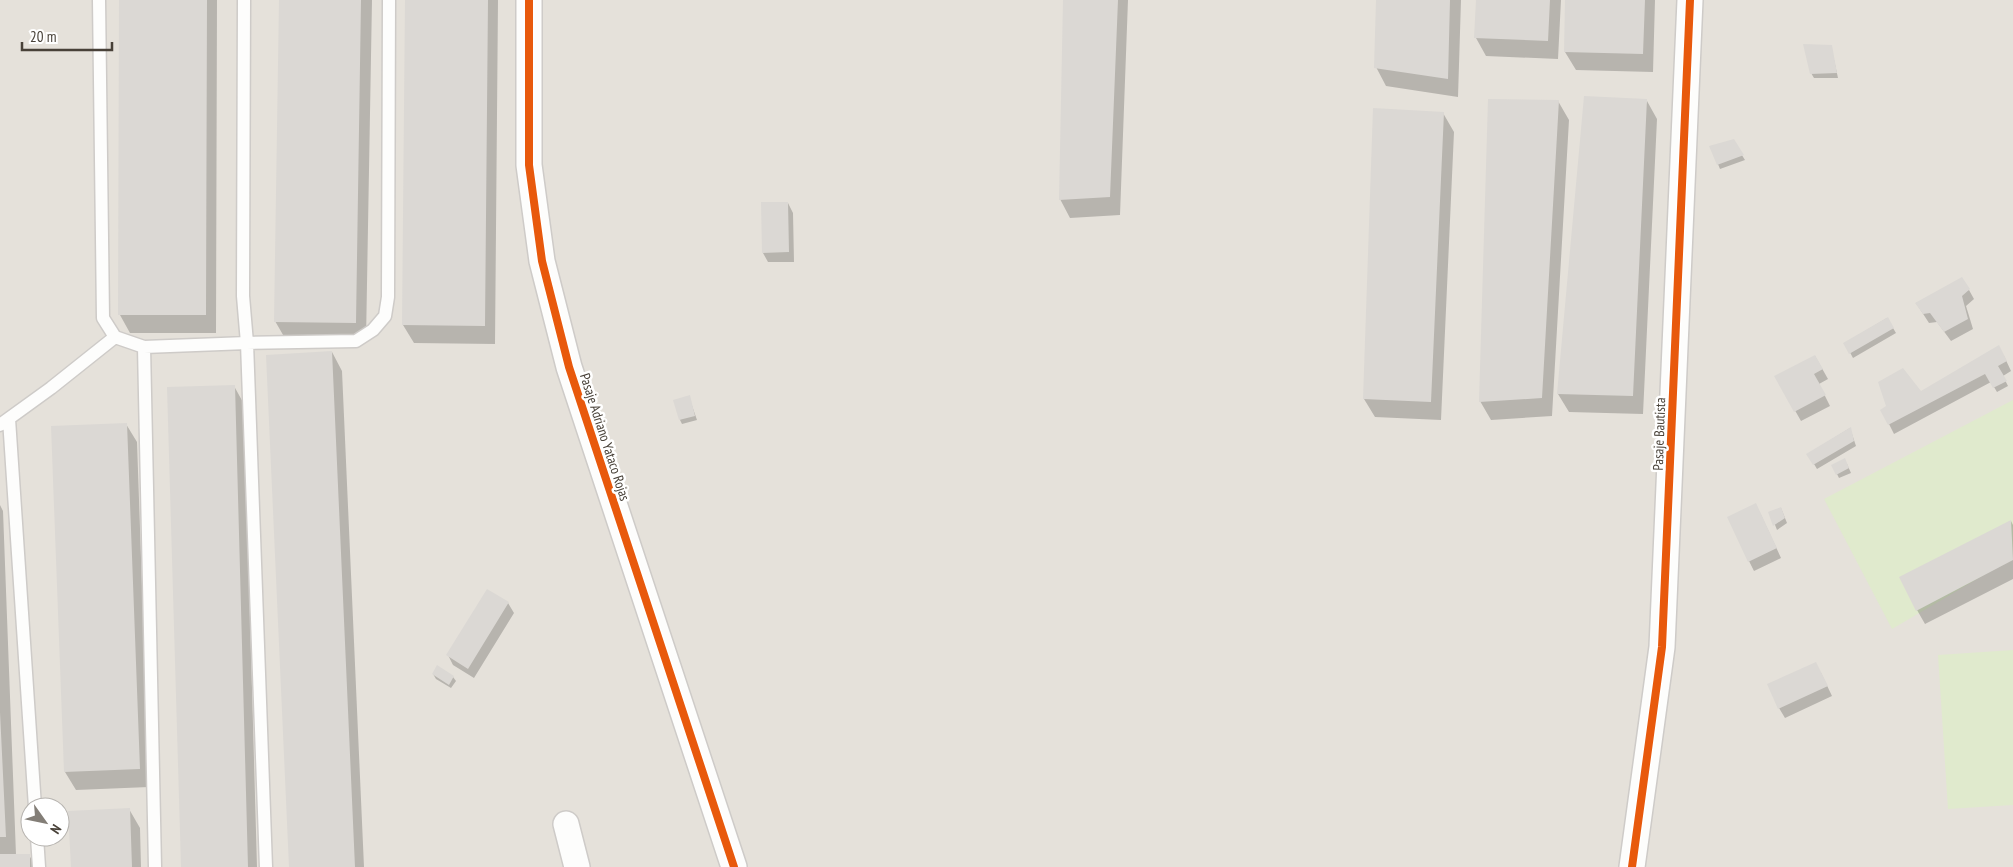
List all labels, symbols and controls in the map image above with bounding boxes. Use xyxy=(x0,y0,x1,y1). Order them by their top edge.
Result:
scale bar xyxy=(22,20,112,52)
text: 20 m xyxy=(30,27,56,46)
street label: Pasaje Adriano Yataco Rojas xyxy=(576,371,634,503)
street label: Pasaje Bautista xyxy=(1649,397,1669,471)
north arrow xyxy=(20,797,70,847)
text: N xyxy=(46,821,66,837)

